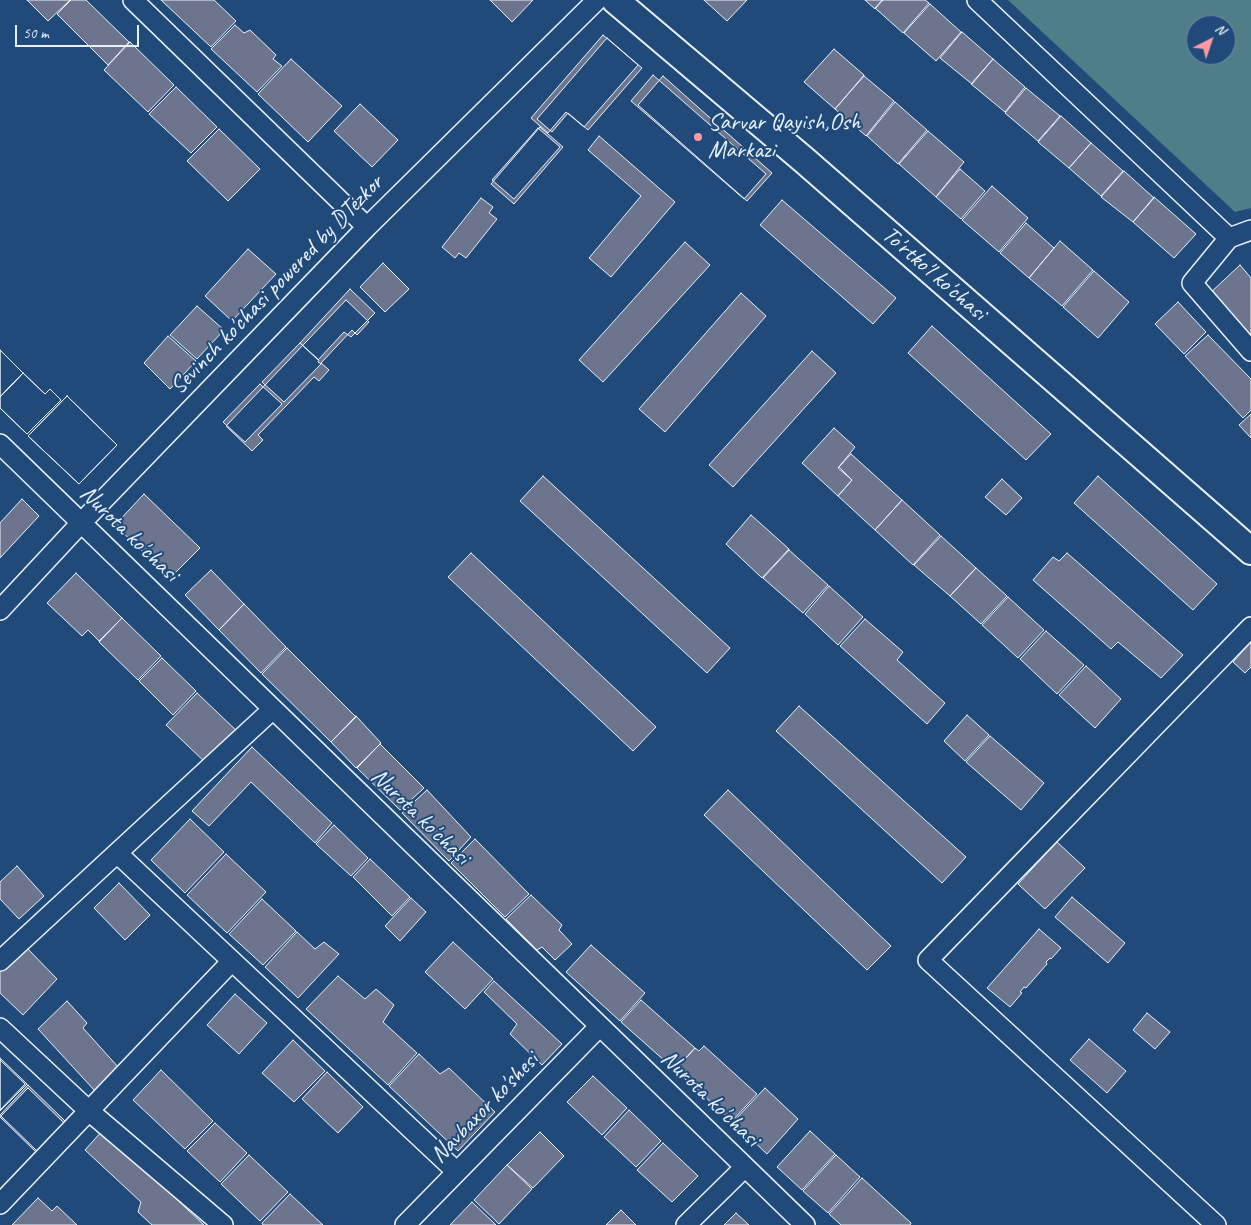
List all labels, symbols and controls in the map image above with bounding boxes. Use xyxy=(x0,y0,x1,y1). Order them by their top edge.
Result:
scale bar xyxy=(18,15,141,47)
north arrow xyxy=(1186,15,1236,65)
text: N xyxy=(1212,20,1229,38)
text: 50 m xyxy=(23,24,49,43)
place label: Sarvar Qayish,Osh Markazi xyxy=(708,109,860,165)
marker: Sarvar Qayish,Osh Markazi xyxy=(692,131,704,143)
street label: Sevinch ko'chasi powered by DTezkor xyxy=(164,169,390,401)
street label: To'rtko'l ko'chasi xyxy=(876,221,992,327)
street label: Nurota ko'chasi xyxy=(73,480,185,588)
street label: Nurota ko'chasi xyxy=(364,763,476,871)
street label: Nurota ko'chasi xyxy=(654,1045,766,1153)
street label: Navbaxor ko'shesi xyxy=(425,1046,545,1170)

